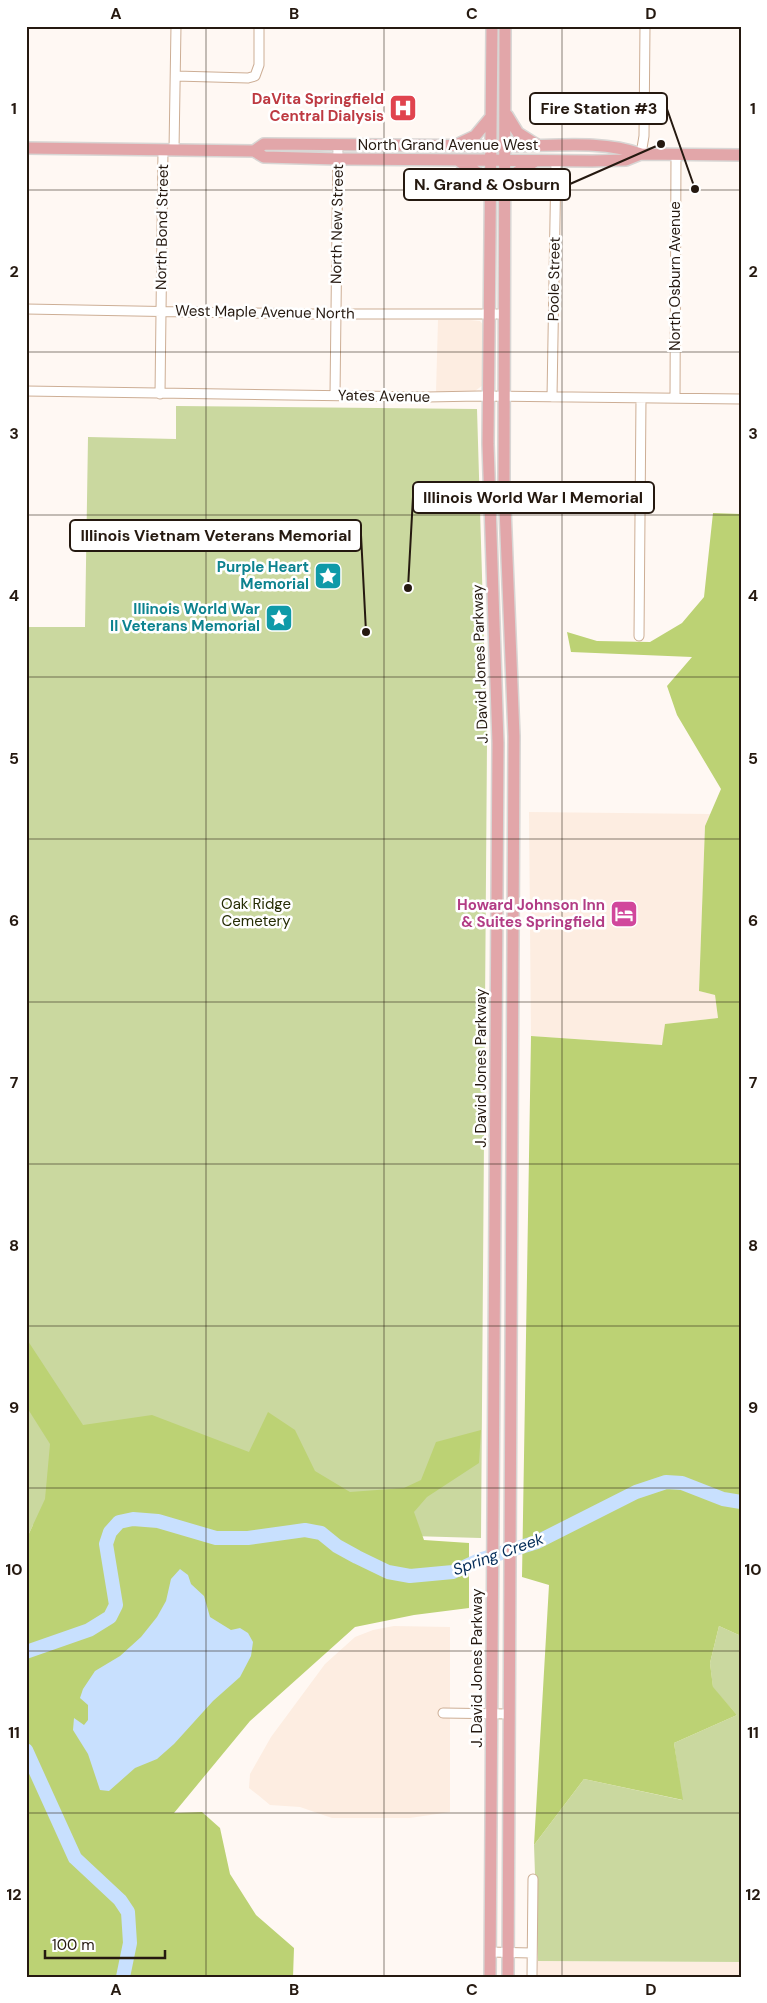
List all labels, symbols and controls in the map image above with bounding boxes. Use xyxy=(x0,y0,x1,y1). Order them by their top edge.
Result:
text: A xyxy=(110,3,122,24)
text: B xyxy=(289,3,299,24)
text: C xyxy=(466,3,478,24)
text: D xyxy=(645,3,657,24)
place label: DaVita Springfield Central Dialysis xyxy=(252,89,384,126)
hospital icon: DaVita Springfield Central Dialysis xyxy=(388,93,418,123)
callout: Fire Station #3 xyxy=(530,93,667,124)
text: 1 xyxy=(11,98,17,119)
text: Fire Station #3 xyxy=(540,98,658,119)
text: 1 xyxy=(750,98,756,119)
street label: North Grand Avenue West xyxy=(358,135,538,155)
street label: North Bond Street xyxy=(151,164,173,290)
street label: North New Street xyxy=(326,164,348,284)
callout: N. Grand & Osburn xyxy=(404,169,570,200)
text: N. Grand & Osburn xyxy=(414,174,560,195)
street label: North Osburn Avenue xyxy=(665,201,685,351)
street label: Poole Street xyxy=(543,237,565,321)
text: 2 xyxy=(9,261,19,282)
text: 2 xyxy=(748,261,758,282)
street label: West Maple Avenue North xyxy=(175,300,355,324)
street label: Yates Avenue xyxy=(338,385,430,407)
text: 3 xyxy=(9,423,19,444)
text: 3 xyxy=(748,423,758,444)
callout: Illinois World War I Memorial xyxy=(413,482,654,513)
text: Illinois World War I Memorial xyxy=(423,487,643,508)
callout: Illinois Vietnam Veterans Memorial xyxy=(70,520,361,551)
text: Illinois Vietnam Veterans Memorial xyxy=(80,525,352,546)
place label: Purple Heart Memorial xyxy=(217,557,309,594)
place icon: Purple Heart Memorial xyxy=(313,561,343,591)
street label: J. David Jones Parkway xyxy=(467,583,493,744)
text: 4 xyxy=(9,585,19,606)
text: 4 xyxy=(748,585,758,606)
place label: Illinois World War II Veterans Memorial xyxy=(110,599,260,636)
place icon: Illinois World War II Veterans Memorial xyxy=(264,603,294,633)
text: 5 xyxy=(9,748,19,769)
text: 5 xyxy=(748,748,758,769)
park label: Oak Ridge Cemetery xyxy=(221,894,291,931)
place label: Howard Johnson Inn & Suites Springfield xyxy=(457,895,605,932)
hotel icon: Howard Johnson Inn & Suites Springfield xyxy=(609,899,639,929)
text: 6 xyxy=(9,910,19,931)
text: 6 xyxy=(748,910,758,931)
street label: J. David Jones Parkway xyxy=(471,988,491,1148)
text: 7 xyxy=(10,1072,19,1093)
text: 7 xyxy=(749,1072,758,1093)
text: 8 xyxy=(9,1235,19,1256)
text: 8 xyxy=(748,1235,758,1256)
text: 9 xyxy=(9,1397,19,1418)
text: 9 xyxy=(748,1397,758,1418)
water label: Spring Creek xyxy=(450,1528,547,1580)
text: 10 xyxy=(5,1559,23,1580)
text: 10 xyxy=(744,1559,762,1580)
street label: J. David Jones Parkway xyxy=(467,1588,487,1748)
text: 11 xyxy=(8,1722,20,1743)
text: 11 xyxy=(747,1722,759,1743)
text: 12 xyxy=(6,1884,22,1905)
text: 12 xyxy=(745,1884,761,1905)
scale bar xyxy=(45,1928,165,1960)
text: 100 m xyxy=(52,1935,95,1955)
text: A xyxy=(110,1979,122,2000)
text: B xyxy=(289,1979,299,2000)
text: C xyxy=(466,1979,478,2000)
text: D xyxy=(645,1979,657,2000)

